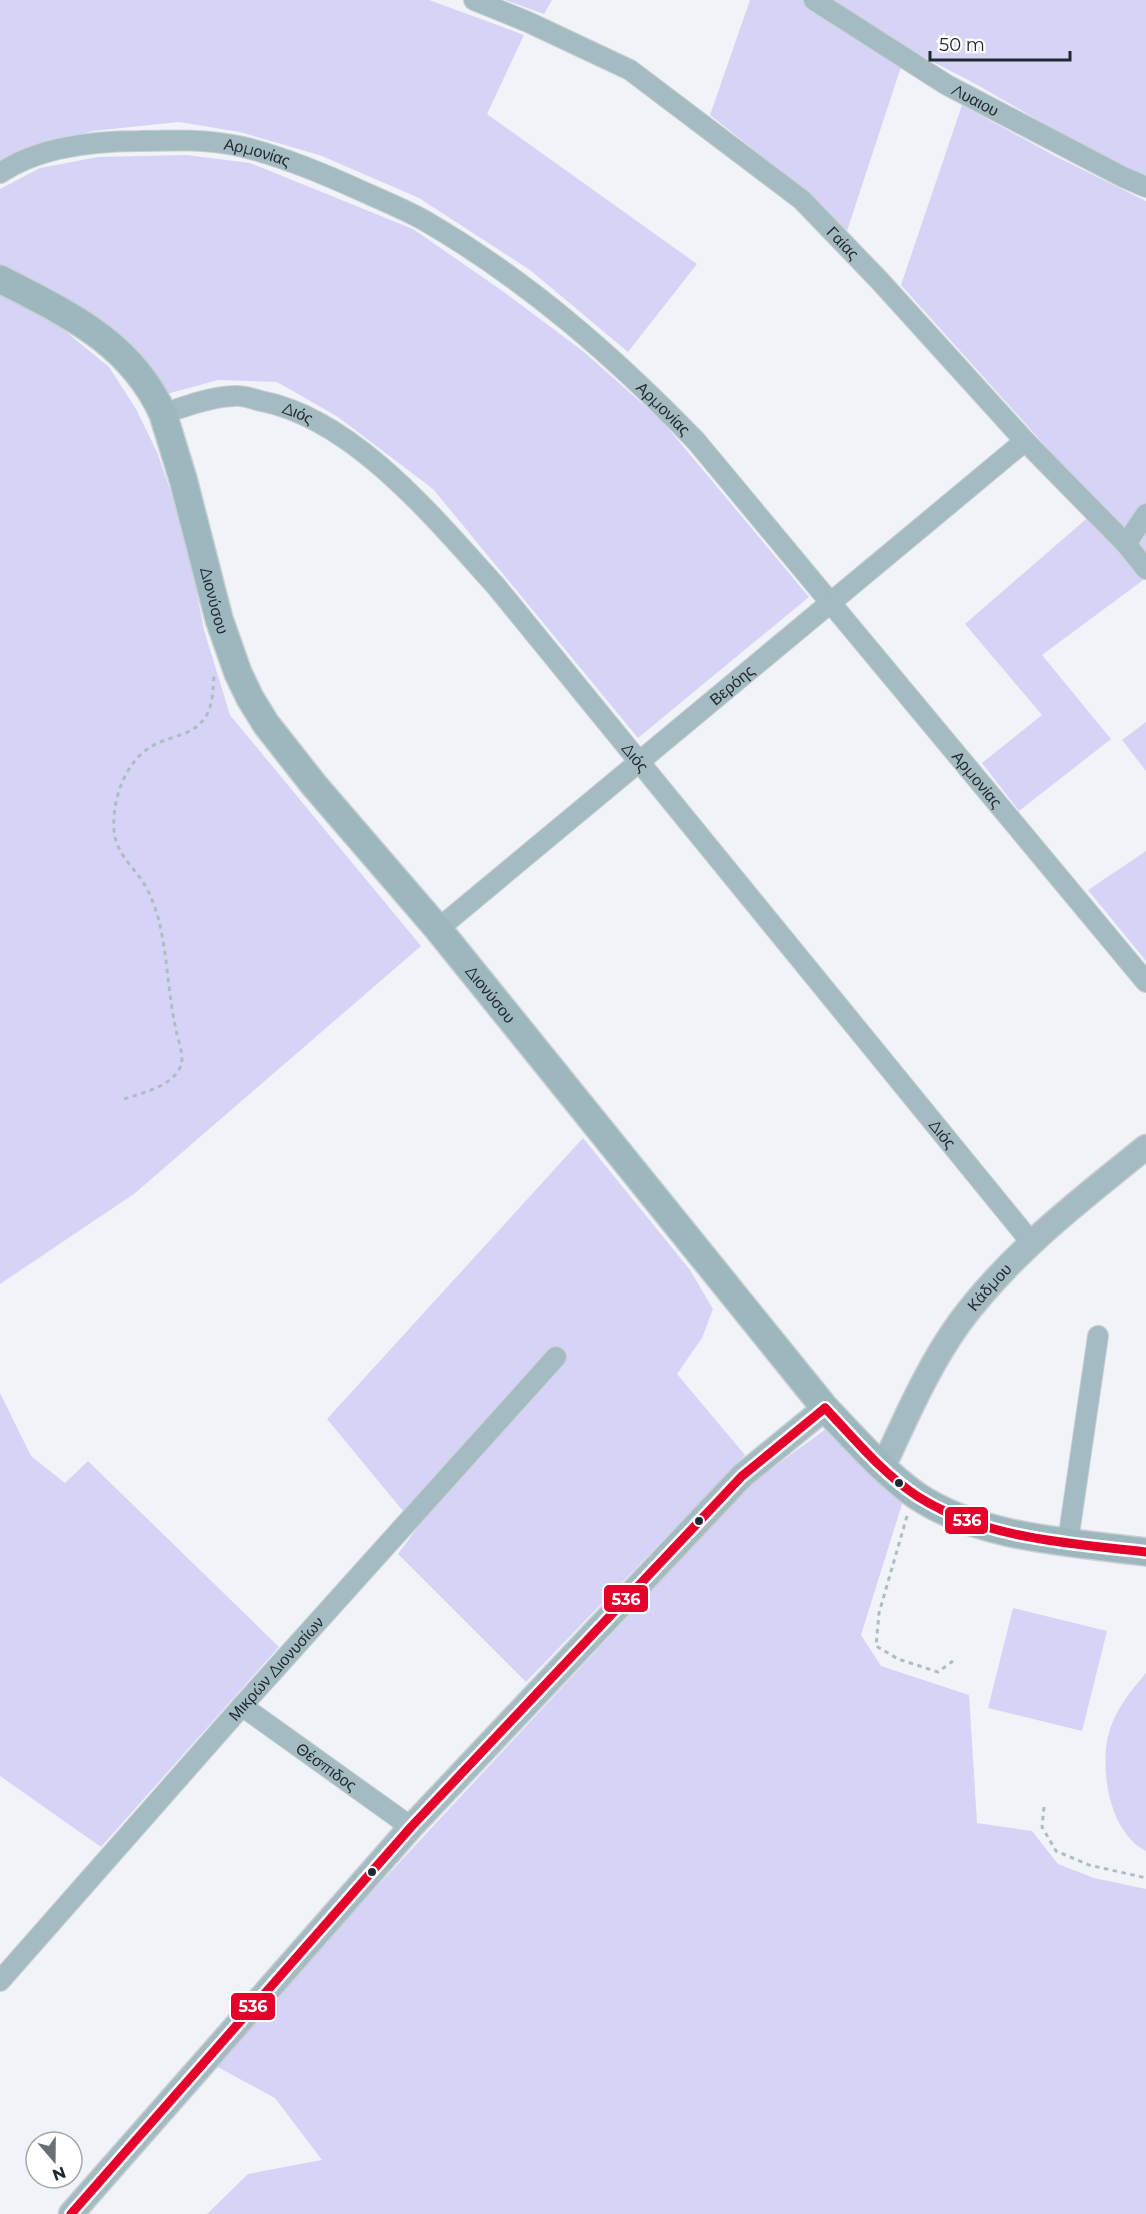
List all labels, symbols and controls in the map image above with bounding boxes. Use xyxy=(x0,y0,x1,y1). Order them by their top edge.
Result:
scale bar xyxy=(930,24,1070,62)
text: 50 m xyxy=(939,34,985,56)
street label: Λυαιου xyxy=(949,80,1002,120)
street label: Αρμονίας xyxy=(223,135,293,171)
street label: Γαίας xyxy=(823,223,863,264)
street label: Αρμονίας xyxy=(632,378,694,440)
street label: Διός xyxy=(280,398,317,428)
street label: Διονύσου xyxy=(196,565,233,637)
street label: Βερόης xyxy=(706,661,759,709)
street label: Διός xyxy=(618,739,653,776)
street label: Αρμονίας xyxy=(948,747,1006,812)
street label: Διονύσου xyxy=(461,962,519,1027)
street label: Διός xyxy=(925,1116,960,1153)
street label: Κάδμου xyxy=(963,1260,1015,1315)
unlabelled marker xyxy=(893,1477,905,1489)
line badge: 536 xyxy=(944,1506,989,1535)
text: 536 xyxy=(952,1511,982,1530)
unlabelled marker xyxy=(693,1515,705,1527)
line badge: 536 xyxy=(603,1584,649,1613)
text: 536 xyxy=(611,1590,641,1609)
street label: Μικρών Διονυσίων xyxy=(225,1613,328,1725)
street label: Θέσπιδος xyxy=(292,1739,361,1795)
unlabelled marker xyxy=(366,1866,378,1878)
line badge: 536 xyxy=(230,1992,276,2021)
text: 536 xyxy=(238,1997,268,2016)
north arrow xyxy=(24,2130,84,2190)
text: N xyxy=(50,2162,68,2185)

